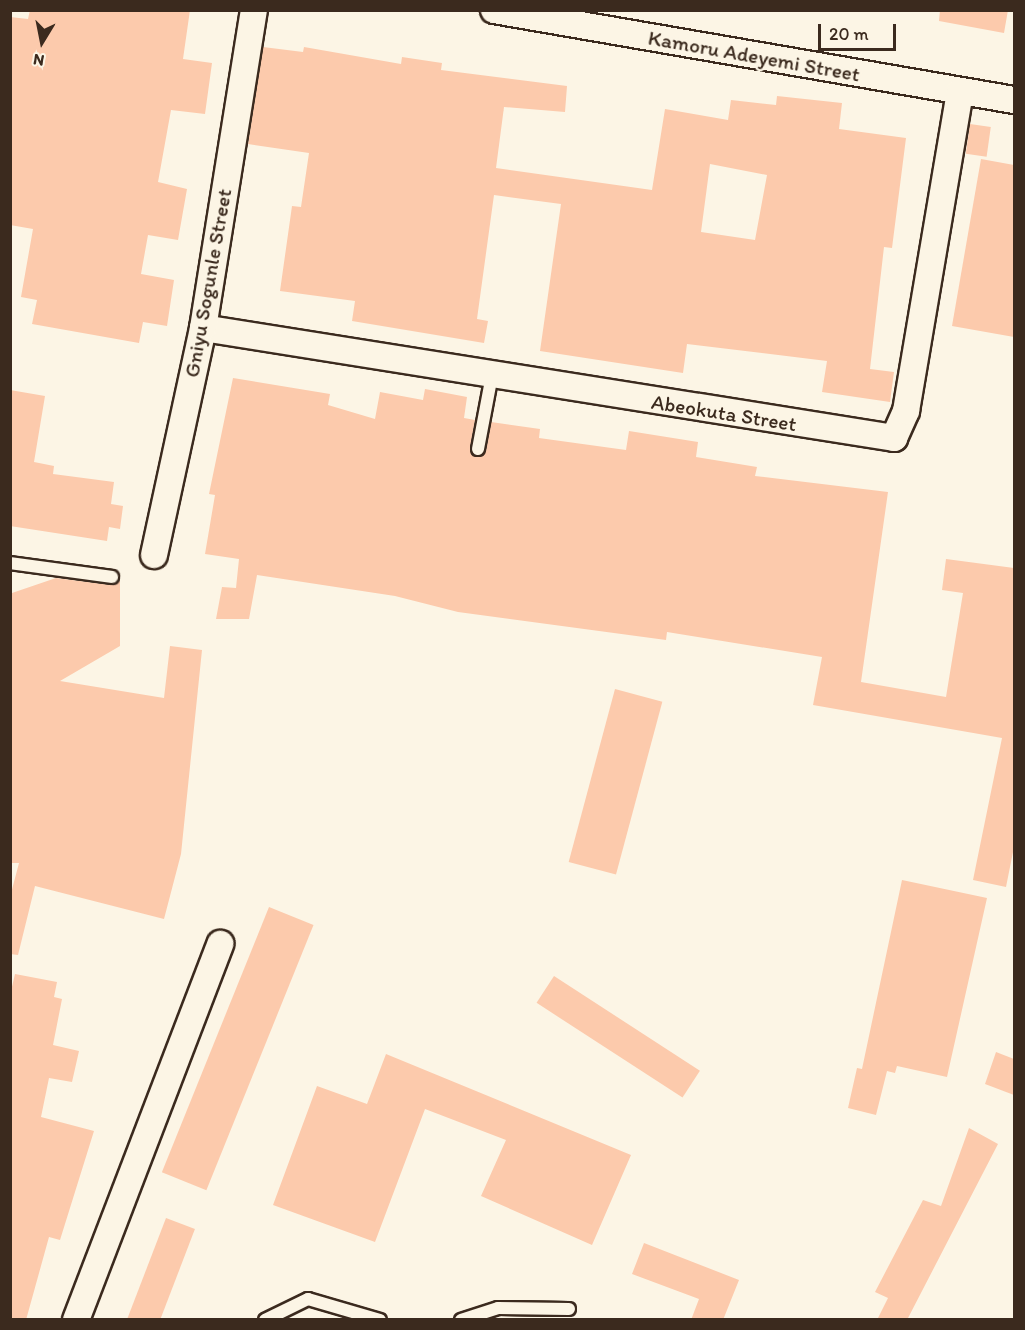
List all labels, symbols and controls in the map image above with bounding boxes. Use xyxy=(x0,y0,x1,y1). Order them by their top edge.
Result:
north arrow xyxy=(12,12,72,72)
scale bar xyxy=(821,12,899,50)
text: 20 m xyxy=(829,23,869,45)
street label: Kamoru Adeyemi Street xyxy=(646,25,862,87)
text: N xyxy=(32,50,46,71)
street label: Gniyu Sogunle Street xyxy=(179,187,237,379)
street label: Abeokuta Street xyxy=(650,389,798,437)

